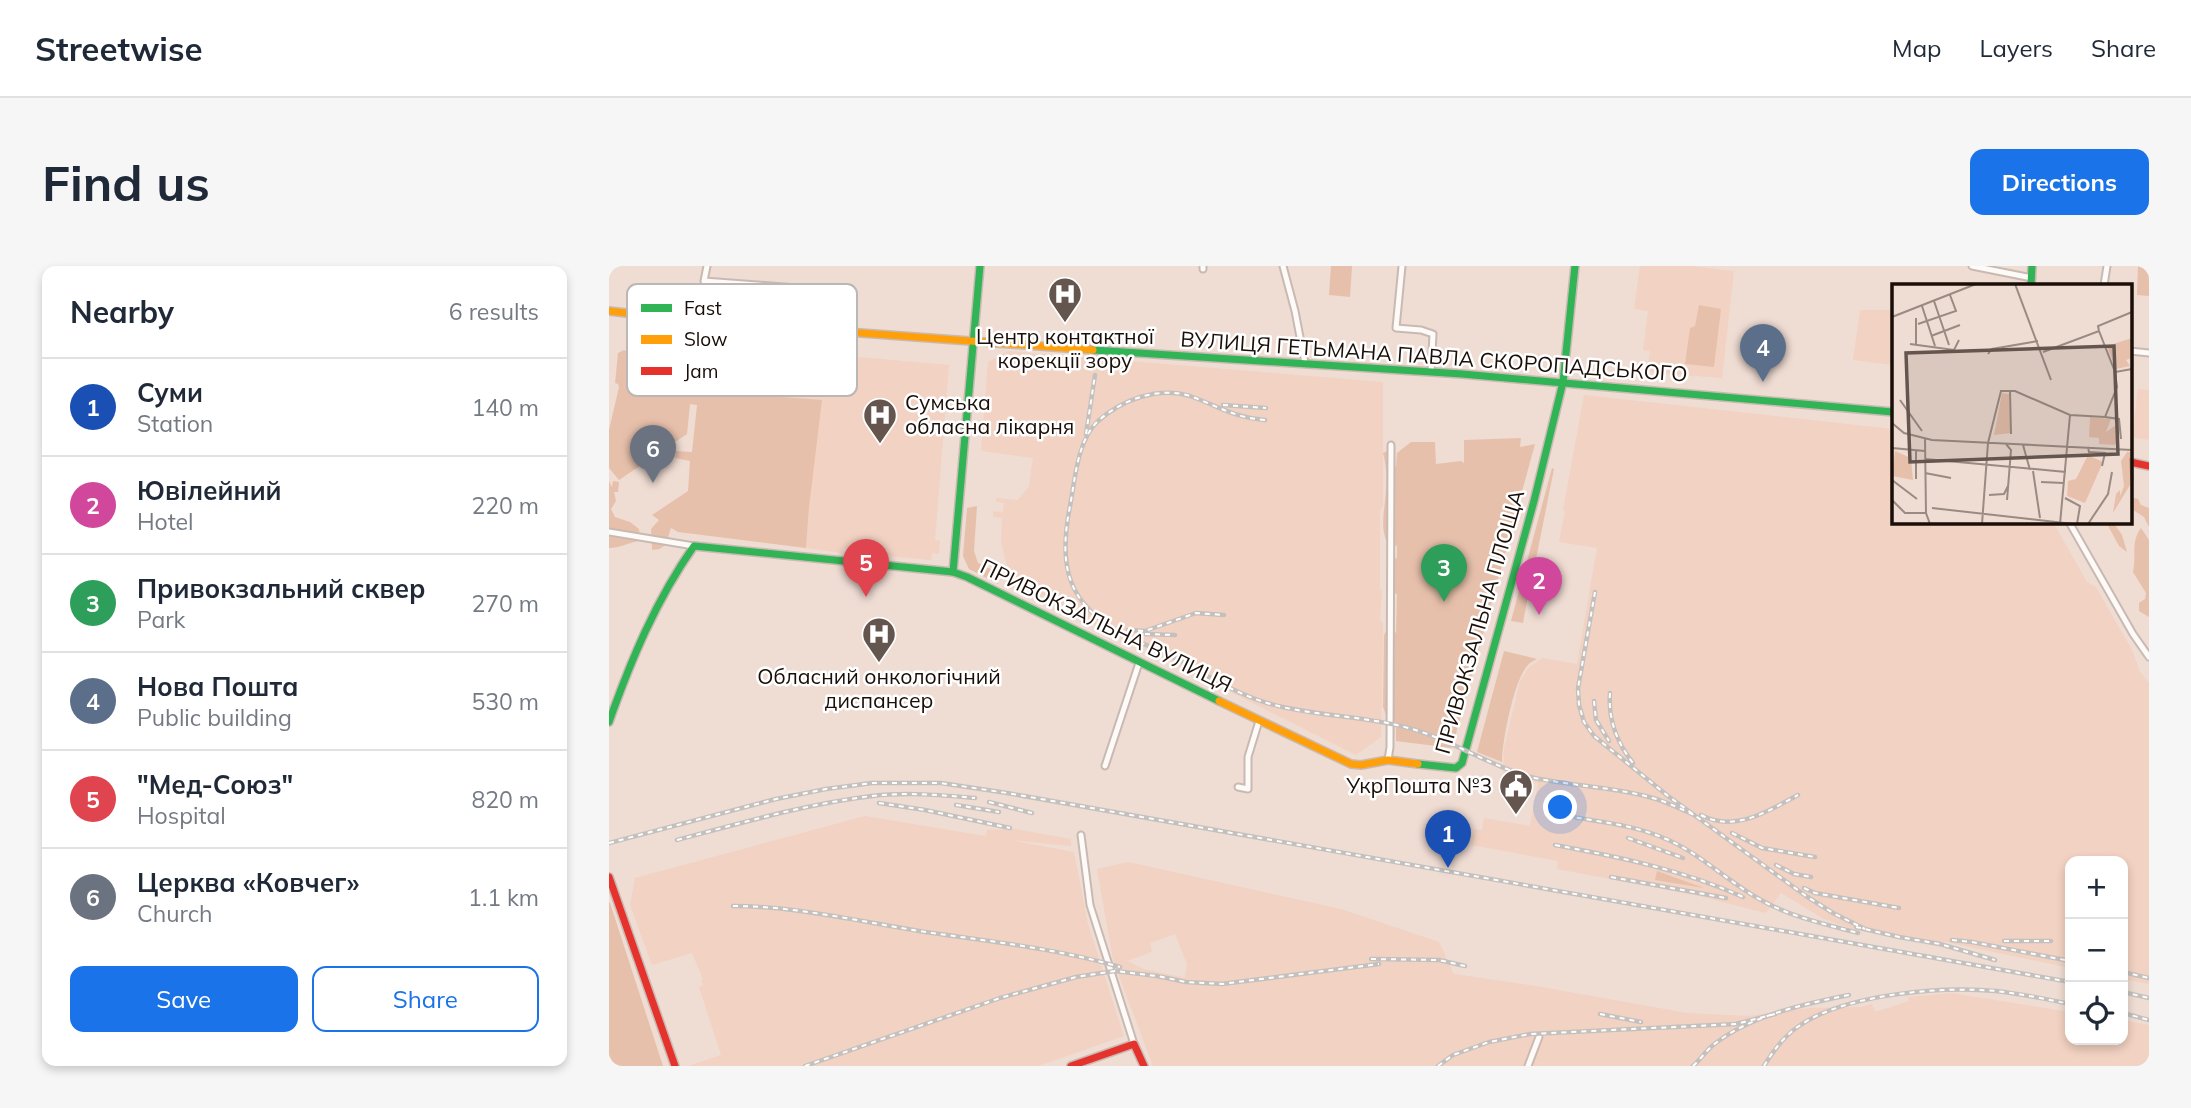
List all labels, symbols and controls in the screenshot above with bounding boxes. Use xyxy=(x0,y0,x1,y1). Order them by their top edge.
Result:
text: Streetwise xyxy=(35,28,203,69)
text: Map xyxy=(1892,33,1941,63)
text: Layers xyxy=(1979,33,2053,63)
text: Share xyxy=(2091,33,2156,63)
button: Directions xyxy=(1970,149,2149,215)
text: Find us xyxy=(42,152,210,213)
hospital icon: Центр контактної корекції зору xyxy=(1046,275,1084,324)
legend xyxy=(627,284,857,396)
inset map xyxy=(1892,284,2131,523)
text: Nearby xyxy=(70,293,174,331)
text: Fast xyxy=(684,296,722,320)
text: 6 results xyxy=(449,297,539,326)
place label: Центр контактної корекції зору xyxy=(976,323,1155,373)
pin: 4 xyxy=(1740,324,1786,382)
street label: ВУЛИЦЯ ГЕТЬМАНА ПАВЛА СКОРОПАДСЬКОГО xyxy=(1180,325,1688,387)
text: Slow xyxy=(684,327,728,351)
text: Jam xyxy=(684,359,718,383)
text: Суми xyxy=(137,376,203,409)
place label: Сумська обласна лікарня xyxy=(905,389,1074,439)
text: 1 xyxy=(86,393,100,422)
text: 140 m xyxy=(471,393,539,422)
hospital icon: Сумська обласна лікарня xyxy=(861,396,899,445)
text: Station xyxy=(137,409,213,438)
pin: 6 xyxy=(630,425,676,483)
text: Ювілейний xyxy=(137,474,282,507)
street label: ПРИВОКЗАЛЬНА ПЛОЩА xyxy=(1429,486,1529,757)
text: 2 xyxy=(86,491,100,520)
text: 220 m xyxy=(471,491,539,520)
text: Hotel xyxy=(137,507,194,536)
pin: 5 xyxy=(843,539,889,597)
pin: 3 xyxy=(1421,544,1467,602)
street label: ПРИВОКЗАЛЬНА ВУЛИЦЯ xyxy=(976,553,1237,697)
pin: 2 xyxy=(1516,557,1562,615)
text: Привокзальний сквер xyxy=(137,572,426,605)
text: 3 xyxy=(86,589,100,618)
text: 270 m xyxy=(471,589,539,618)
text: Park xyxy=(137,605,185,634)
hospital icon: Обласний онкологічний диспансер xyxy=(860,615,898,664)
place label: Обласний онкологічний диспансер xyxy=(757,663,1001,713)
text: Нова Пошта xyxy=(137,670,299,703)
text: 4 xyxy=(86,687,100,716)
text: 530 m xyxy=(471,687,539,716)
text: Public building xyxy=(137,703,292,732)
public building icon: УкрПошта №3 xyxy=(1497,767,1535,816)
text: "Мед-Союз" xyxy=(137,768,293,801)
place label: УкрПошта №3 xyxy=(1345,772,1492,798)
text: 5 xyxy=(86,785,100,814)
text: 820 m xyxy=(471,785,539,814)
your location xyxy=(1543,790,1577,824)
text: Hospital xyxy=(137,801,226,830)
pin: 1 xyxy=(1425,810,1471,868)
map controls xyxy=(2065,856,2128,1045)
button: + xyxy=(2065,856,2128,919)
text: Церква «Ковчег» xyxy=(137,866,359,899)
text: 6 xyxy=(86,883,100,912)
text: 1.1 km xyxy=(468,883,539,912)
text: Church xyxy=(137,899,213,928)
button: − xyxy=(2065,919,2128,982)
button: Save xyxy=(70,966,298,1032)
button: Share xyxy=(312,966,539,1032)
button: locate xyxy=(2065,982,2128,1045)

